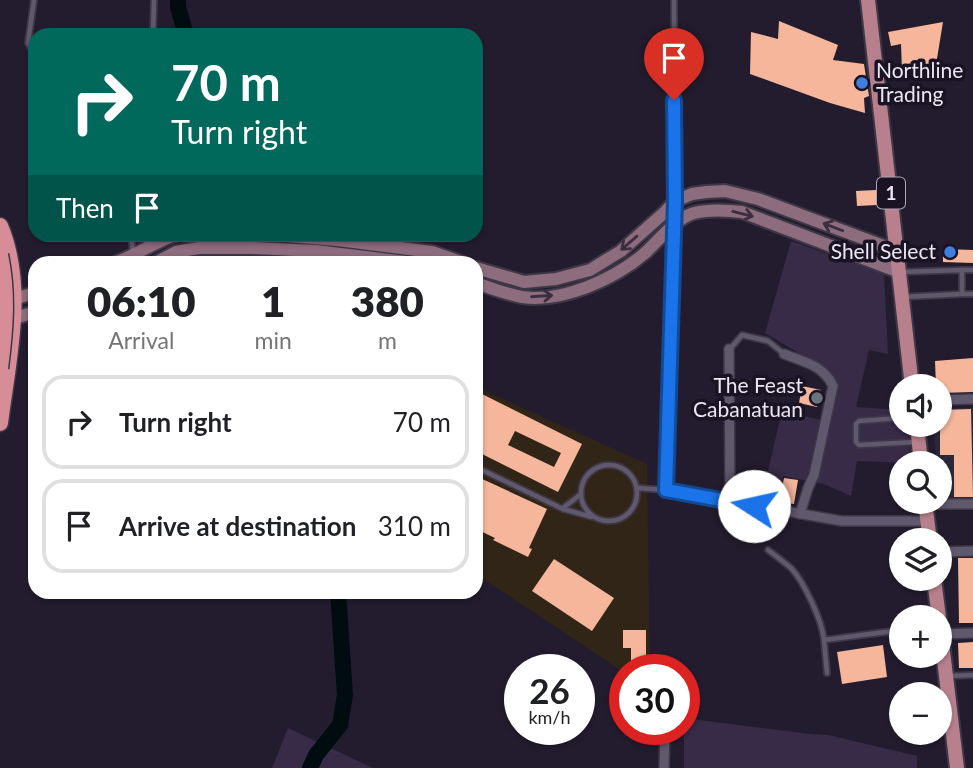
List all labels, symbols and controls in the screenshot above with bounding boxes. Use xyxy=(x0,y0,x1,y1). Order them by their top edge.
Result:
pin xyxy=(644,28,704,100)
icon: arrive xyxy=(655,39,693,77)
text: 70 m xyxy=(171,53,281,111)
icon: right xyxy=(56,56,147,147)
place label: Northline Trading xyxy=(876,57,963,106)
marker: Northline Trading xyxy=(854,75,870,91)
text: Turn right xyxy=(171,112,307,151)
road number: 1 xyxy=(877,178,905,209)
icon: arrive xyxy=(128,189,166,227)
text: Then xyxy=(56,192,114,224)
one-way arrow xyxy=(731,208,754,221)
one-way arrow xyxy=(823,219,844,232)
one-way arrow xyxy=(621,235,639,251)
place label: Shell Select xyxy=(831,238,936,263)
marker: Shell Select xyxy=(942,244,958,260)
text: 06:10 xyxy=(87,276,196,326)
text: 1 xyxy=(261,276,285,326)
text: 380 xyxy=(351,276,424,326)
one-way arrow xyxy=(530,289,553,302)
text: Arrival xyxy=(108,326,174,354)
text: min xyxy=(255,326,292,354)
text: m xyxy=(378,326,397,354)
place label: The Feast Cabanatuan xyxy=(693,372,803,421)
map controls xyxy=(889,374,952,745)
button: sound xyxy=(889,374,952,437)
marker: The Feast Cabanatuan xyxy=(809,390,825,406)
icon: right xyxy=(60,403,98,441)
text: Turn right xyxy=(119,406,232,438)
text: 70 m xyxy=(393,406,451,438)
button: search xyxy=(889,451,952,514)
position arrow xyxy=(717,469,791,543)
icon: arrive xyxy=(60,507,98,545)
text: Arrive at destination xyxy=(119,510,356,542)
text: 310 m xyxy=(378,510,451,542)
button: layers xyxy=(889,528,952,591)
button: + xyxy=(889,605,952,668)
speed limit sign: 30 xyxy=(609,654,700,745)
text: 26 xyxy=(529,669,570,711)
button: − xyxy=(889,682,952,745)
text: km/h xyxy=(528,706,571,728)

